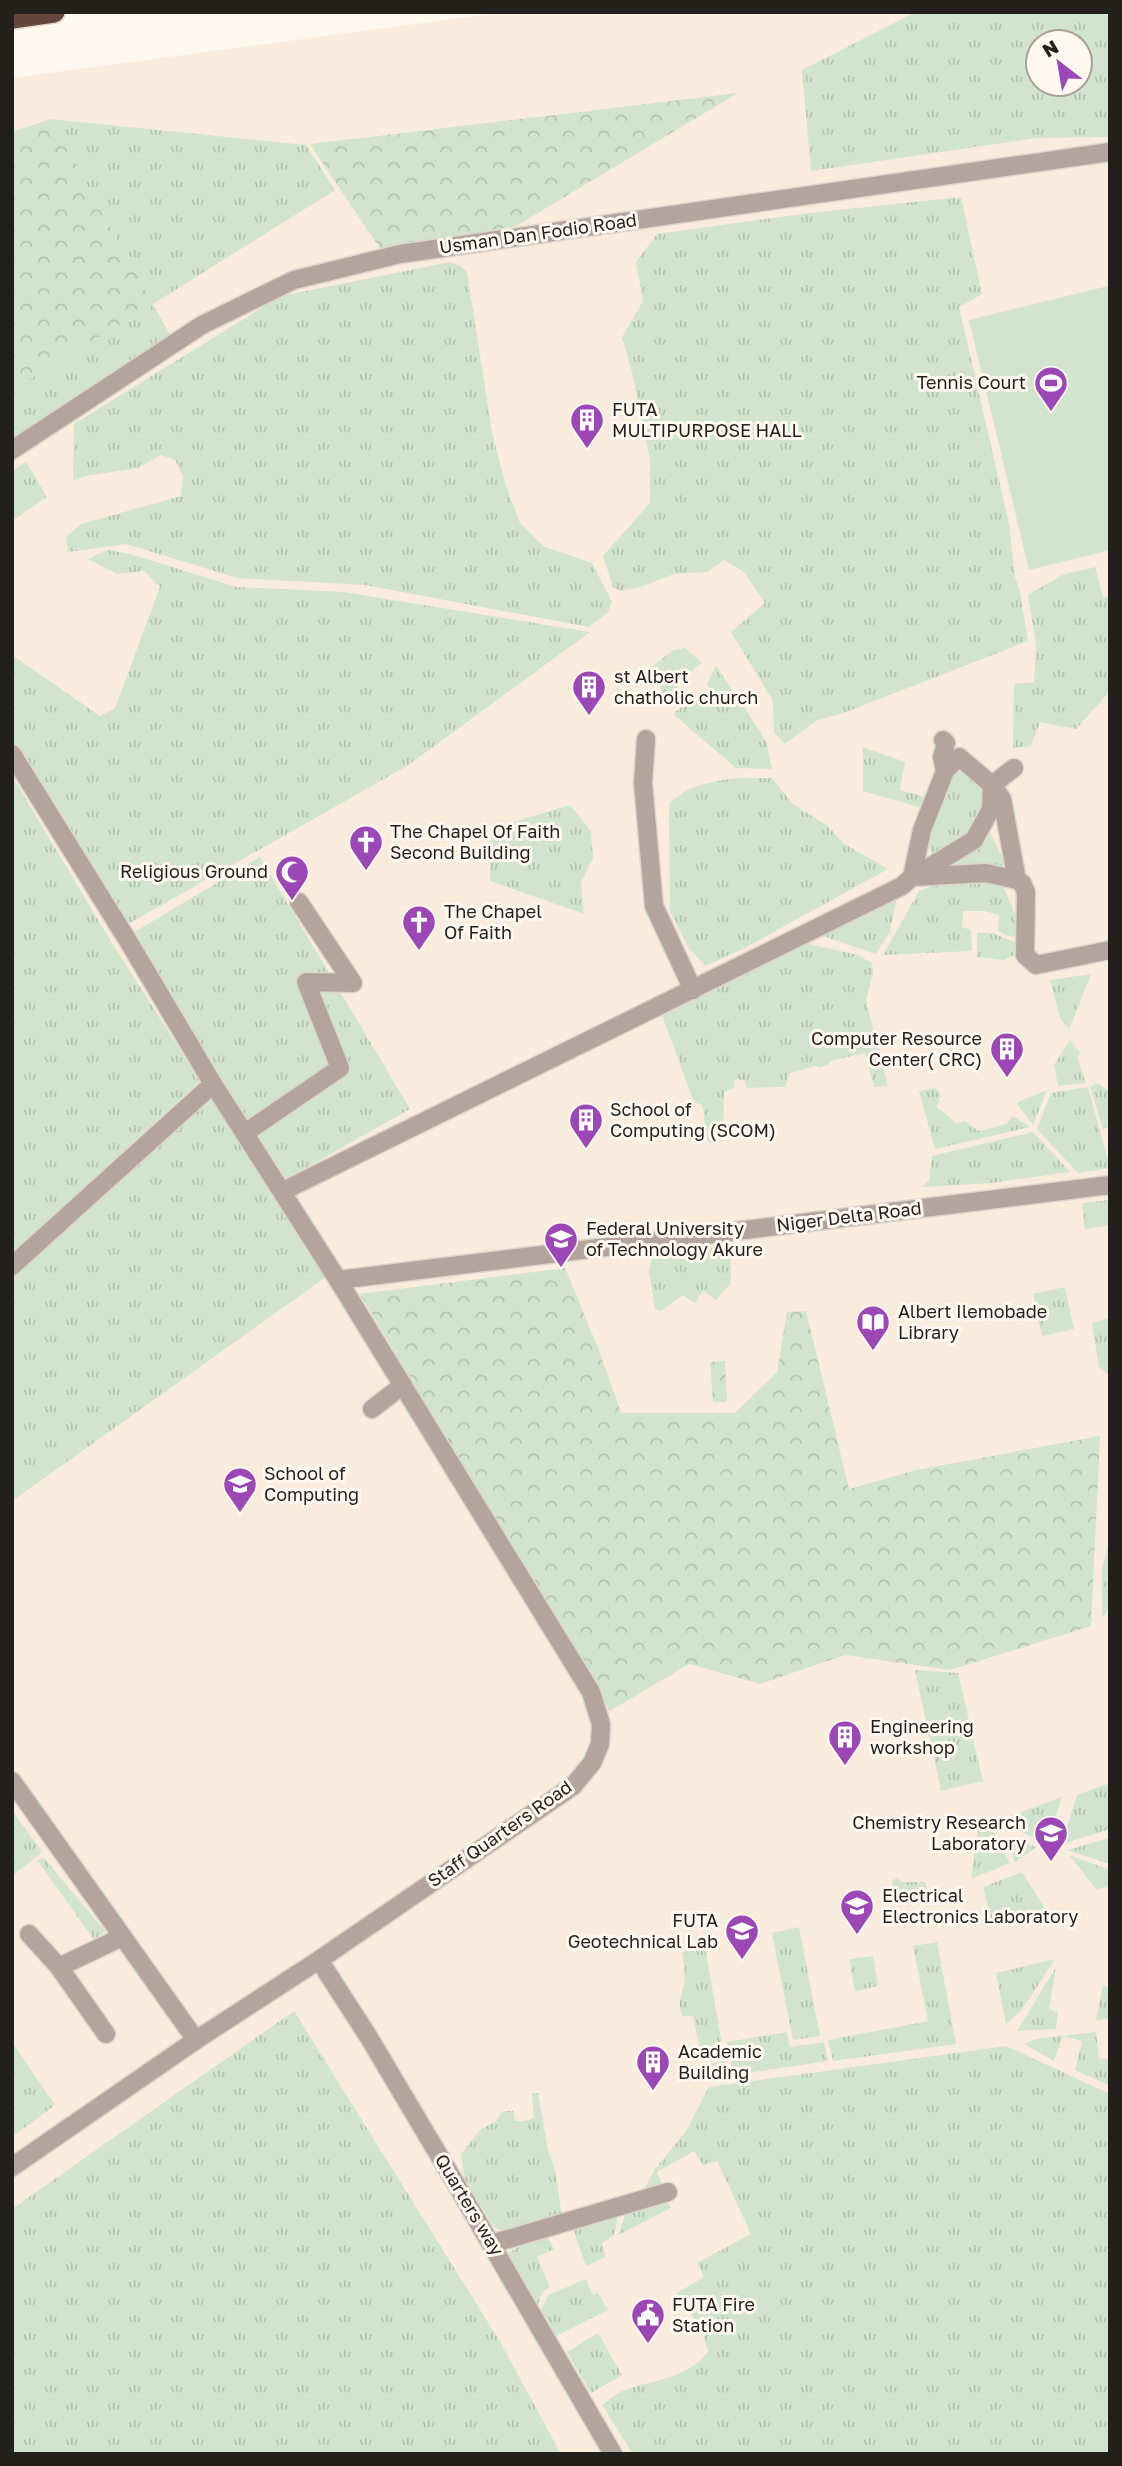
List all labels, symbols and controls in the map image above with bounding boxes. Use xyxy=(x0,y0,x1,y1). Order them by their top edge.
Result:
north arrow xyxy=(1024,28,1094,98)
text: N xyxy=(1038,34,1062,62)
street label: Usman Dan Fodio Road xyxy=(438,208,638,258)
sports icon: Tennis Court xyxy=(1032,364,1070,413)
place label: Tennis Court xyxy=(917,371,1026,393)
place label: FUTA MULTIPURPOSE HALL xyxy=(612,398,802,441)
building icon: FUTA MULTIPURPOSE HALL xyxy=(568,401,606,450)
place label: st Albert chatholic church xyxy=(614,665,758,708)
building icon: st Albert chatholic church xyxy=(570,668,608,717)
place label: The Chapel Of Faith Second Building xyxy=(390,820,560,863)
church icon: The Chapel Of Faith Second Building xyxy=(347,823,385,872)
mosque icon: Religious Ground xyxy=(273,853,311,902)
place label: Religious Ground xyxy=(120,860,268,882)
place label: The Chapel Of Faith xyxy=(444,900,542,943)
church icon: The Chapel Of Faith xyxy=(400,903,438,952)
place label: Computer Resource Center( CRC) xyxy=(811,1027,982,1070)
building icon: Computer Resource Center( CRC) xyxy=(988,1030,1026,1079)
place label: School of Computing (SCOM) xyxy=(610,1098,776,1141)
building icon: School of Computing (SCOM) xyxy=(567,1101,605,1150)
street label: Niger Delta Road xyxy=(775,1196,923,1236)
place label: Federal University of Technology Akure xyxy=(586,1217,763,1260)
school or university icon: Federal University of Technology Akure xyxy=(542,1220,580,1269)
place label: Albert Ilemobade Library xyxy=(898,1300,1047,1343)
library icon: Albert Ilemobade Library xyxy=(854,1303,892,1352)
place label: School of Computing xyxy=(264,1462,359,1505)
school or university icon: School of Computing xyxy=(221,1465,259,1514)
place label: Engineering workshop xyxy=(870,1715,974,1758)
building icon: Engineering workshop xyxy=(826,1718,864,1767)
street label: Staff Quarters Road xyxy=(423,1775,576,1891)
place label: Chemistry Research Laboratory xyxy=(852,1811,1026,1854)
school or university icon: Chemistry Research Laboratory xyxy=(1032,1814,1070,1863)
place label: Electrical Electronics Laboratory xyxy=(882,1884,1078,1927)
school or university icon: Electrical Electronics Laboratory xyxy=(838,1887,876,1936)
place label: FUTA Geotechnical Lab xyxy=(568,1909,718,1952)
school or university icon: FUTA Geotechnical Lab xyxy=(723,1912,761,1961)
place label: Academic Building xyxy=(678,2040,762,2083)
building icon: Academic Building xyxy=(634,2043,672,2092)
street label: Quarters way xyxy=(431,2150,509,2259)
place label: FUTA Fire Station xyxy=(672,2293,755,2336)
public building icon: FUTA Fire Station xyxy=(629,2296,667,2345)

